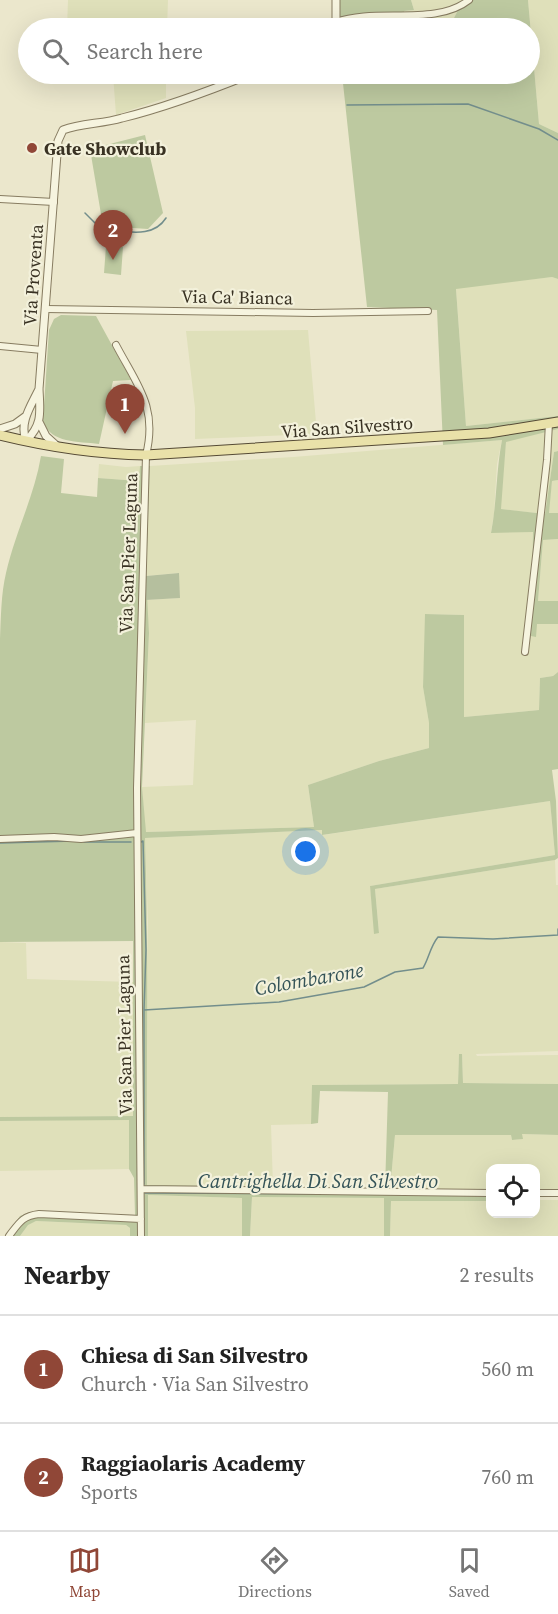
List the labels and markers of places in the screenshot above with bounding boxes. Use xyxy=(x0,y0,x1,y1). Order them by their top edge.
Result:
place label: Gate Showclub xyxy=(44,136,166,161)
marker: Gate Showclub xyxy=(25,141,39,155)
pin: 2 xyxy=(94,210,132,260)
pin: 1 xyxy=(106,384,144,434)

